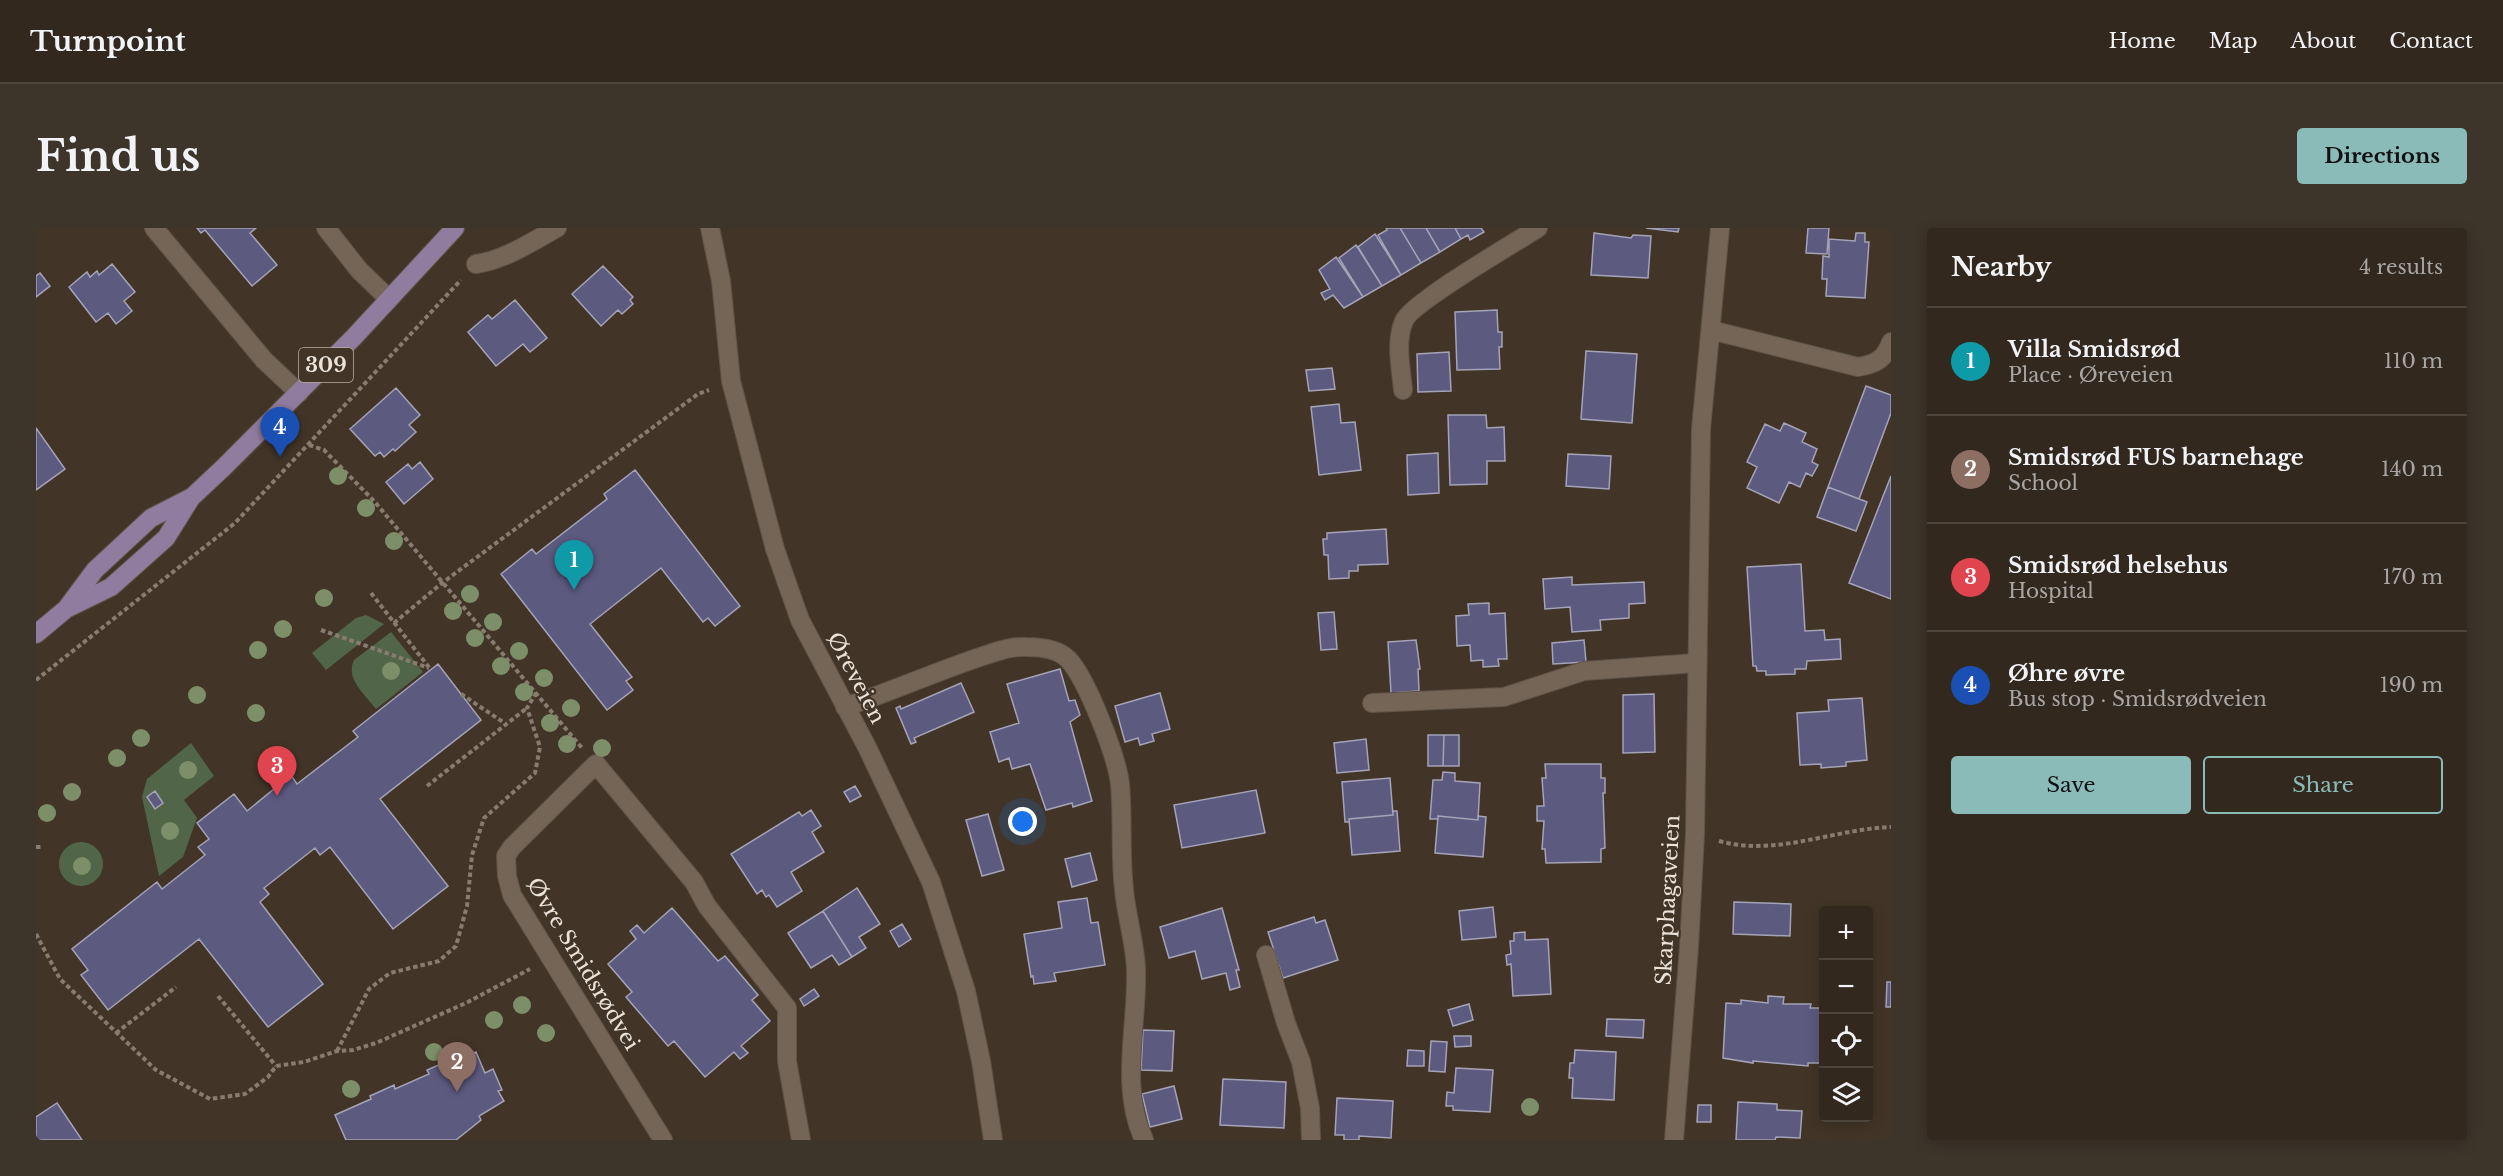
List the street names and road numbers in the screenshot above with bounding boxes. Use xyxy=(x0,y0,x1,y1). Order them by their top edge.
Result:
road number: 309 xyxy=(299,348,353,382)
street label: Øreveien xyxy=(821,628,891,728)
street label: Skarphagaveien xyxy=(1651,814,1685,986)
street label: Øvre Smidsrødvei xyxy=(521,873,645,1055)

